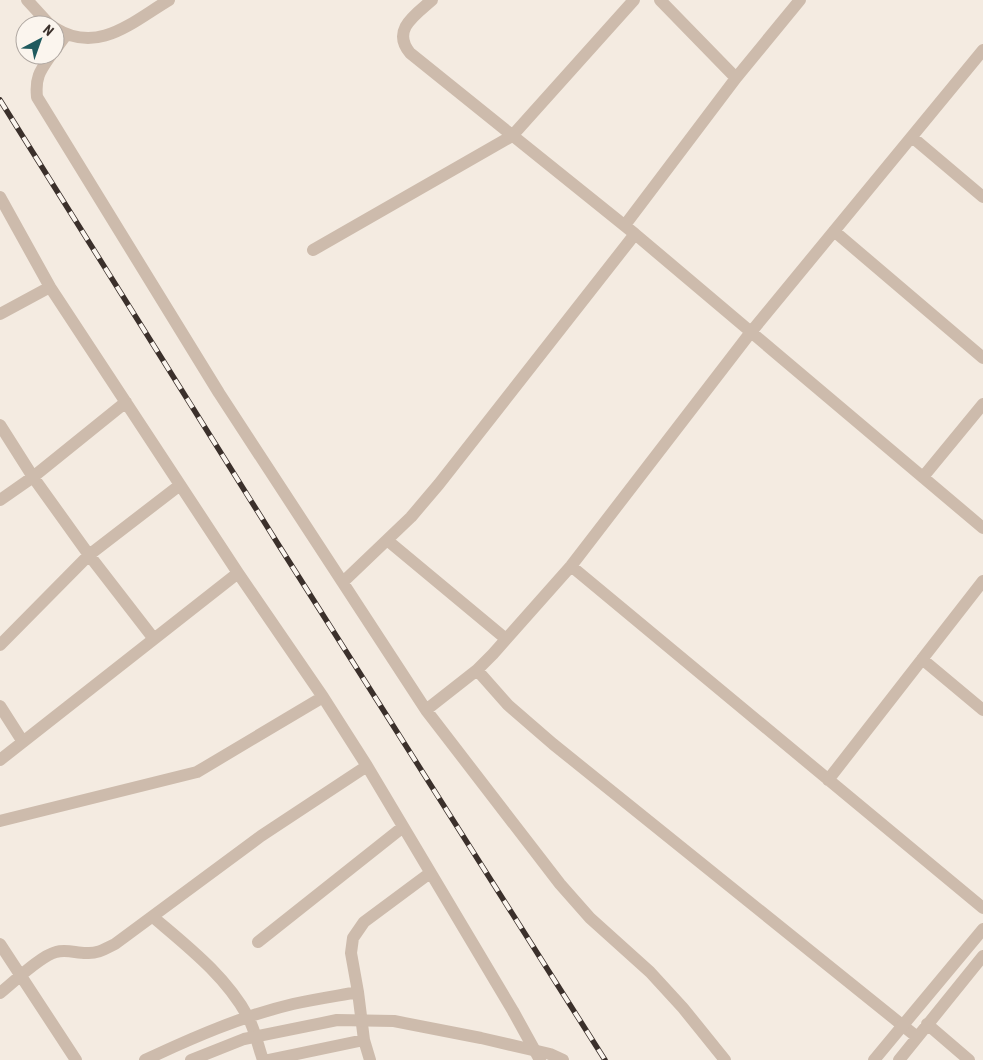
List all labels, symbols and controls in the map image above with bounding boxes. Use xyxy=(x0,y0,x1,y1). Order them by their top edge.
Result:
north arrow xyxy=(15,15,65,65)
text: N xyxy=(40,21,57,39)

